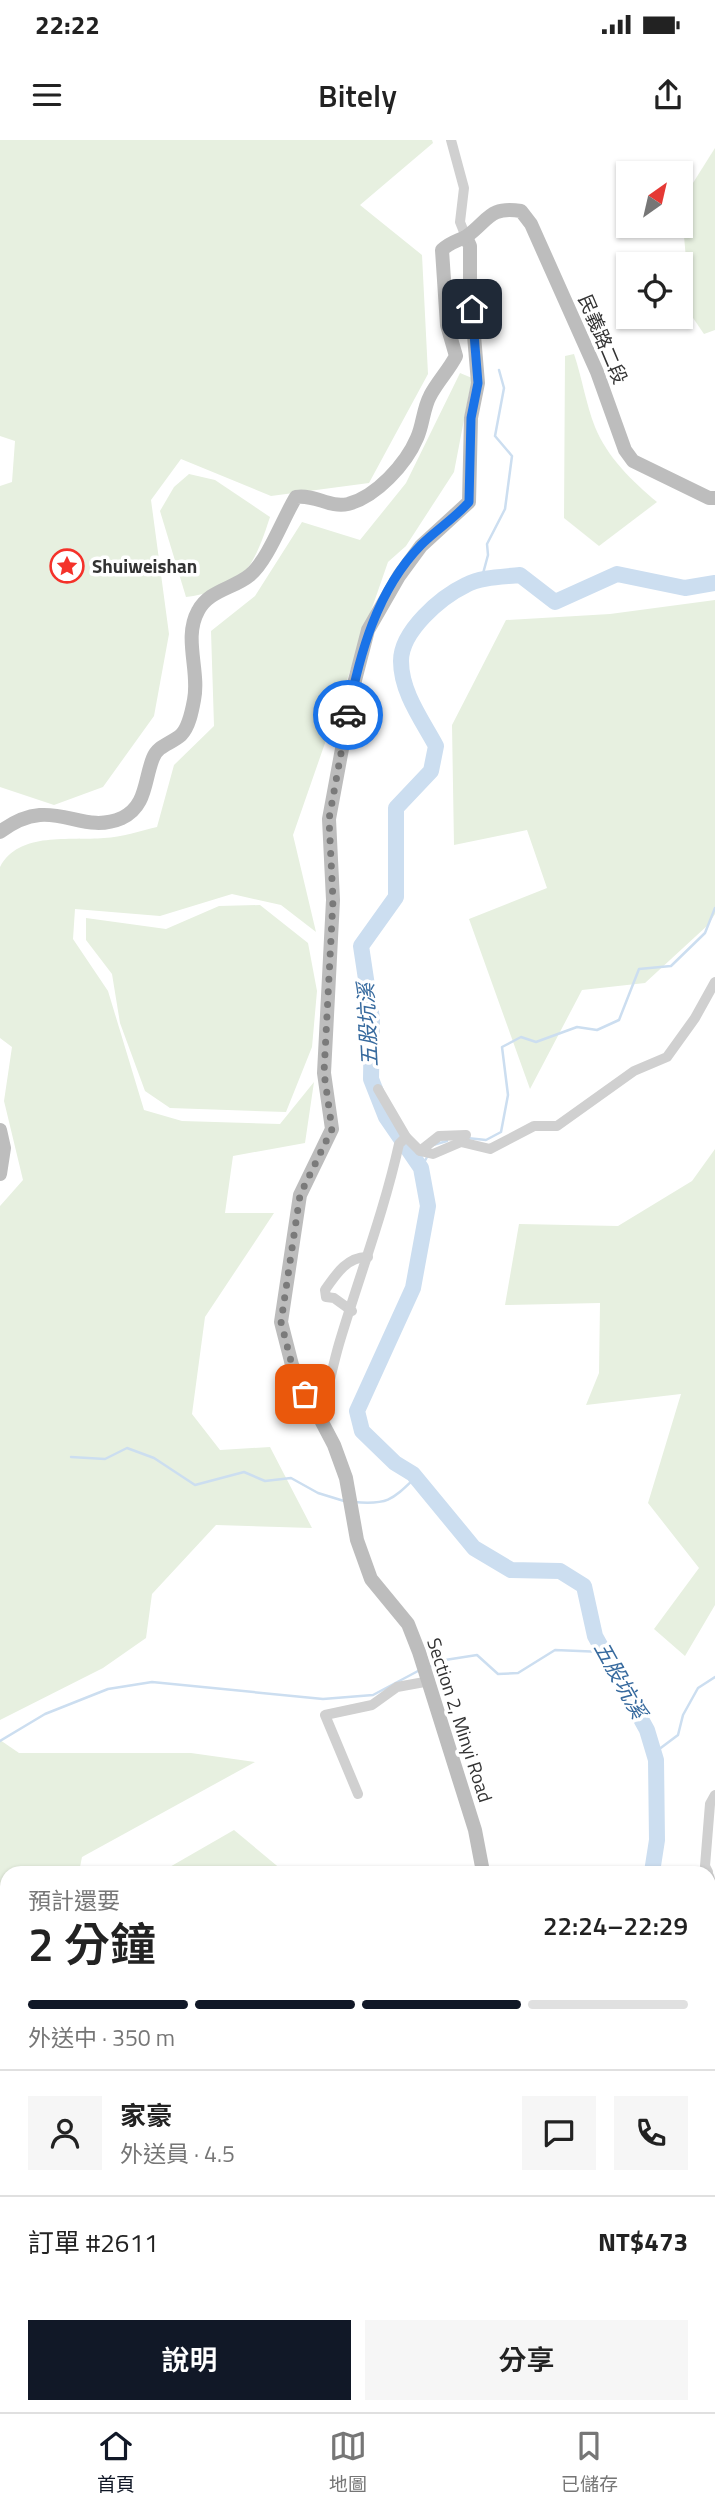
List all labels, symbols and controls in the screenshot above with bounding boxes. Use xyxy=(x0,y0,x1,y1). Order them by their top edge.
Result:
text: 22:22 xyxy=(35,5,100,44)
text: Bitely xyxy=(318,71,397,119)
icon: menu xyxy=(28,76,66,114)
icon: share xyxy=(649,76,687,114)
north arrow xyxy=(616,161,693,238)
map controls xyxy=(616,161,693,329)
button: locate xyxy=(616,252,693,329)
pin xyxy=(442,279,502,339)
street label: 民義路二段 xyxy=(572,289,635,388)
icon: home xyxy=(453,290,491,328)
place icon: Shuiweishan xyxy=(48,547,86,585)
place label: Shuiweishan xyxy=(92,551,197,580)
courier xyxy=(313,680,383,750)
icon: car xyxy=(329,696,367,734)
water label: 五股坑溪 xyxy=(349,979,385,1068)
pin xyxy=(275,1364,335,1424)
icon: bag xyxy=(286,1375,324,1413)
street label: Section 2, Minyi Road xyxy=(420,1634,501,1806)
water label: 五股坑溪 xyxy=(587,1635,657,1727)
text: 預計還要 xyxy=(28,1883,120,1918)
text: 22:24–22:29 xyxy=(543,1906,688,1945)
text: 2 分鐘 xyxy=(28,1909,156,1979)
text: 外送中 · 350 m xyxy=(28,2020,175,2055)
button: person xyxy=(28,2096,102,2170)
text: 家豪 xyxy=(120,2096,172,2135)
button: chat xyxy=(522,2096,596,2170)
button: phone xyxy=(614,2096,688,2170)
text: 外送員 · 4.5 xyxy=(120,2136,235,2171)
text: NT$473 xyxy=(598,2222,688,2261)
text: 訂單 #2611 xyxy=(28,2223,159,2262)
button: 說明 xyxy=(28,2320,351,2400)
button: 分享 xyxy=(365,2320,688,2400)
tab: 首頁 xyxy=(97,2427,135,2498)
tab: 地圖 xyxy=(329,2427,367,2498)
tab: 已儲存 xyxy=(561,2427,618,2498)

